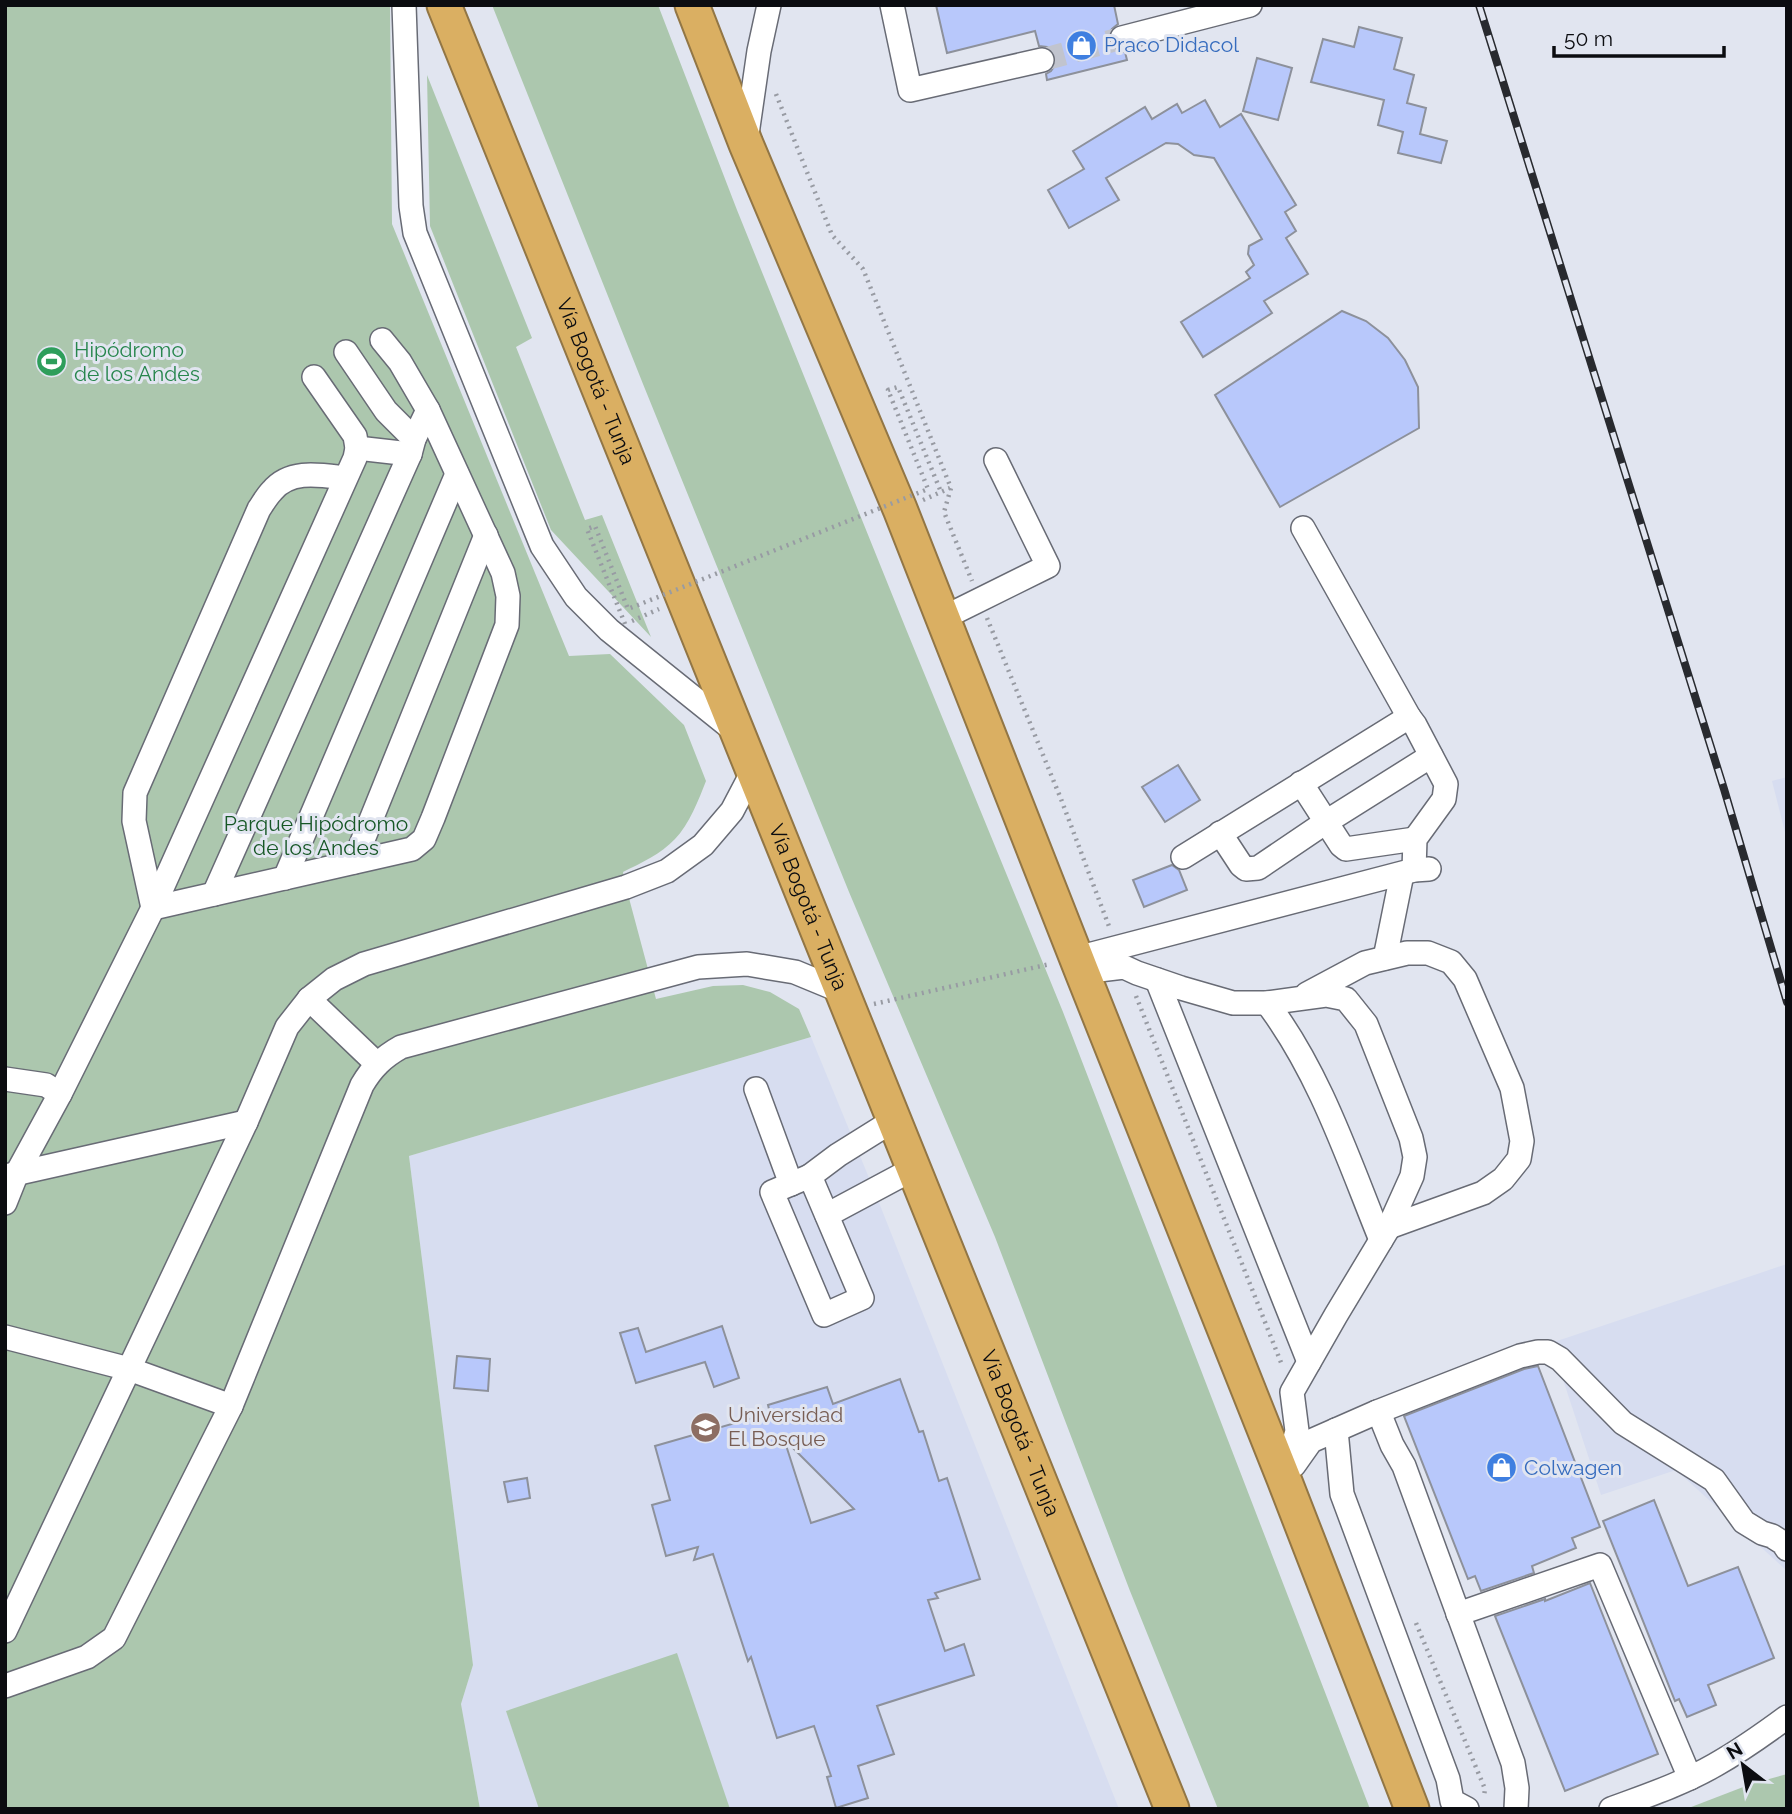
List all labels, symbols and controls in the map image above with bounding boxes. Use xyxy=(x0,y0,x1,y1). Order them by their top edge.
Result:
scale bar xyxy=(1554,14,1724,58)
text: 50 m xyxy=(1564,26,1613,51)
shop icon: Praco Didacol xyxy=(1064,28,1098,62)
place label: Praco Didacol xyxy=(1104,32,1239,57)
street label: Vía Bogotá - Tunja xyxy=(552,295,641,468)
place label: Hipódromo de los Andes xyxy=(74,337,200,386)
sports icon: Hipódromo de los Andes xyxy=(34,345,68,379)
park label: Parque Hipódromo de los Andes xyxy=(224,811,408,860)
street label: Vía Bogotá - Tunja xyxy=(764,820,853,994)
street label: Vía Bogotá - Tunja xyxy=(976,1346,1065,1520)
place label: Universidad El Bosque xyxy=(728,1402,843,1451)
school or university icon: Universidad El Bosque xyxy=(688,1410,722,1444)
shop icon: Colwagen xyxy=(1484,1451,1518,1485)
place label: Colwagen xyxy=(1524,1455,1622,1480)
north arrow xyxy=(1708,1730,1778,1800)
text: N xyxy=(1722,1737,1746,1764)

